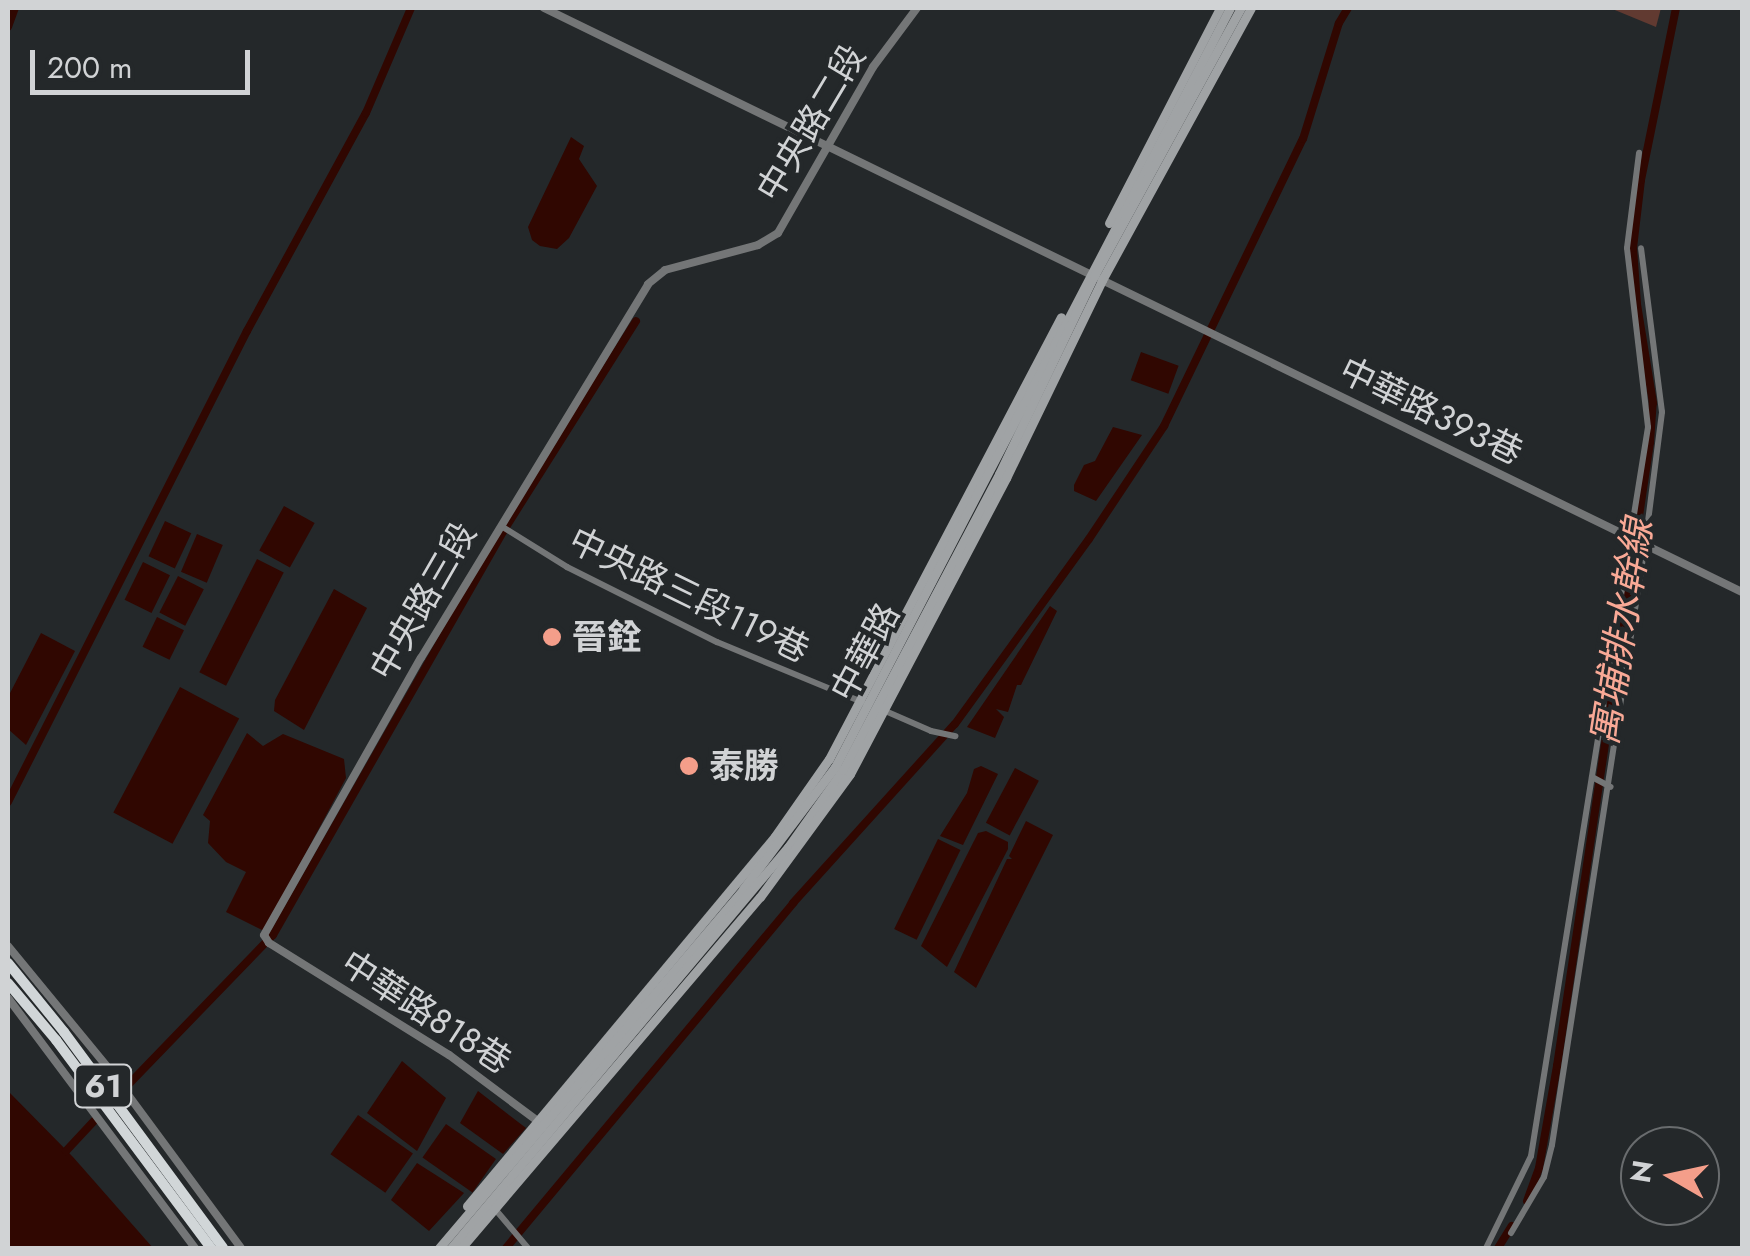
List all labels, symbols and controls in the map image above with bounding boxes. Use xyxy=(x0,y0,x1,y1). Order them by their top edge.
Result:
scale bar xyxy=(35,30,255,92)
street label: 中央路二段 xyxy=(748,37,874,209)
text: 200 m xyxy=(47,46,132,89)
street label: 中華路393巷 xyxy=(1333,349,1529,473)
street label: 中央路三段 xyxy=(361,515,485,687)
water label: 寓埔排水幹線 xyxy=(1581,516,1661,748)
street label: 中央路三段119巷 xyxy=(562,519,816,671)
street label: 中華路 xyxy=(822,596,908,708)
place label: 晉銓 xyxy=(572,616,642,658)
marker: 晉銓 xyxy=(541,626,563,648)
place label: 泰勝 xyxy=(709,745,779,787)
marker: 泰勝 xyxy=(678,755,700,777)
street label: 中華路818巷 xyxy=(333,942,519,1082)
road number: 61 xyxy=(73,1059,133,1113)
north arrow xyxy=(1620,1126,1720,1226)
text: N xyxy=(1620,1157,1664,1186)

